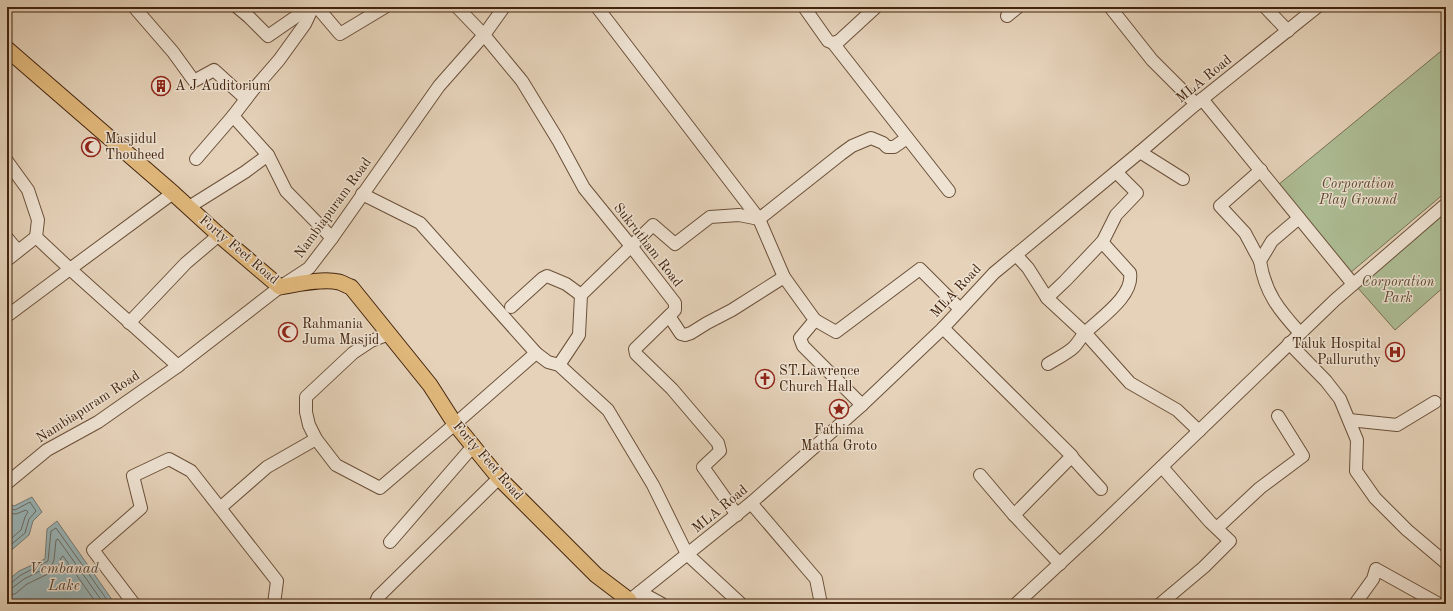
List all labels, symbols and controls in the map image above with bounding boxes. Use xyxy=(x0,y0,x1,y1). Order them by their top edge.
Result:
street label: MLA Road xyxy=(1174,53,1234,105)
building icon: A J Auditorium xyxy=(150,75,172,97)
place label: A J Auditorium xyxy=(175,79,270,93)
place label: Masjidul Thouheed xyxy=(105,132,165,162)
mosque icon: Masjidul Thouheed xyxy=(80,136,102,158)
street label: Nambiapuram Road xyxy=(292,155,374,261)
park label: Corporation Play Ground xyxy=(1318,177,1398,208)
street label: Sukrutham Road xyxy=(611,200,685,290)
street label: Forty Feet Road xyxy=(197,213,281,287)
street label: MLA Road xyxy=(928,262,984,320)
park label: Corporation Park xyxy=(1361,275,1435,305)
place label: Rahmania Juma Masjid xyxy=(302,317,379,347)
mosque icon: Rahmania Juma Masjid xyxy=(277,321,299,343)
place label: Taluk Hospital Palluruthy xyxy=(1292,337,1382,367)
hospital icon: Taluk Hospital Palluruthy xyxy=(1384,341,1406,363)
place label: ST.Lawrence Church Hall xyxy=(779,364,860,394)
street label: Nambiapuram Road xyxy=(34,368,142,446)
church icon: ST.Lawrence Church Hall xyxy=(754,368,776,390)
place icon: Fathima Matha Groto xyxy=(828,398,850,420)
street label: Forty Feet Road xyxy=(450,419,526,503)
place label: Fathima Matha Groto xyxy=(801,423,877,453)
street label: MLA Road xyxy=(690,483,750,535)
water label: Vembanad Lake xyxy=(29,562,100,594)

